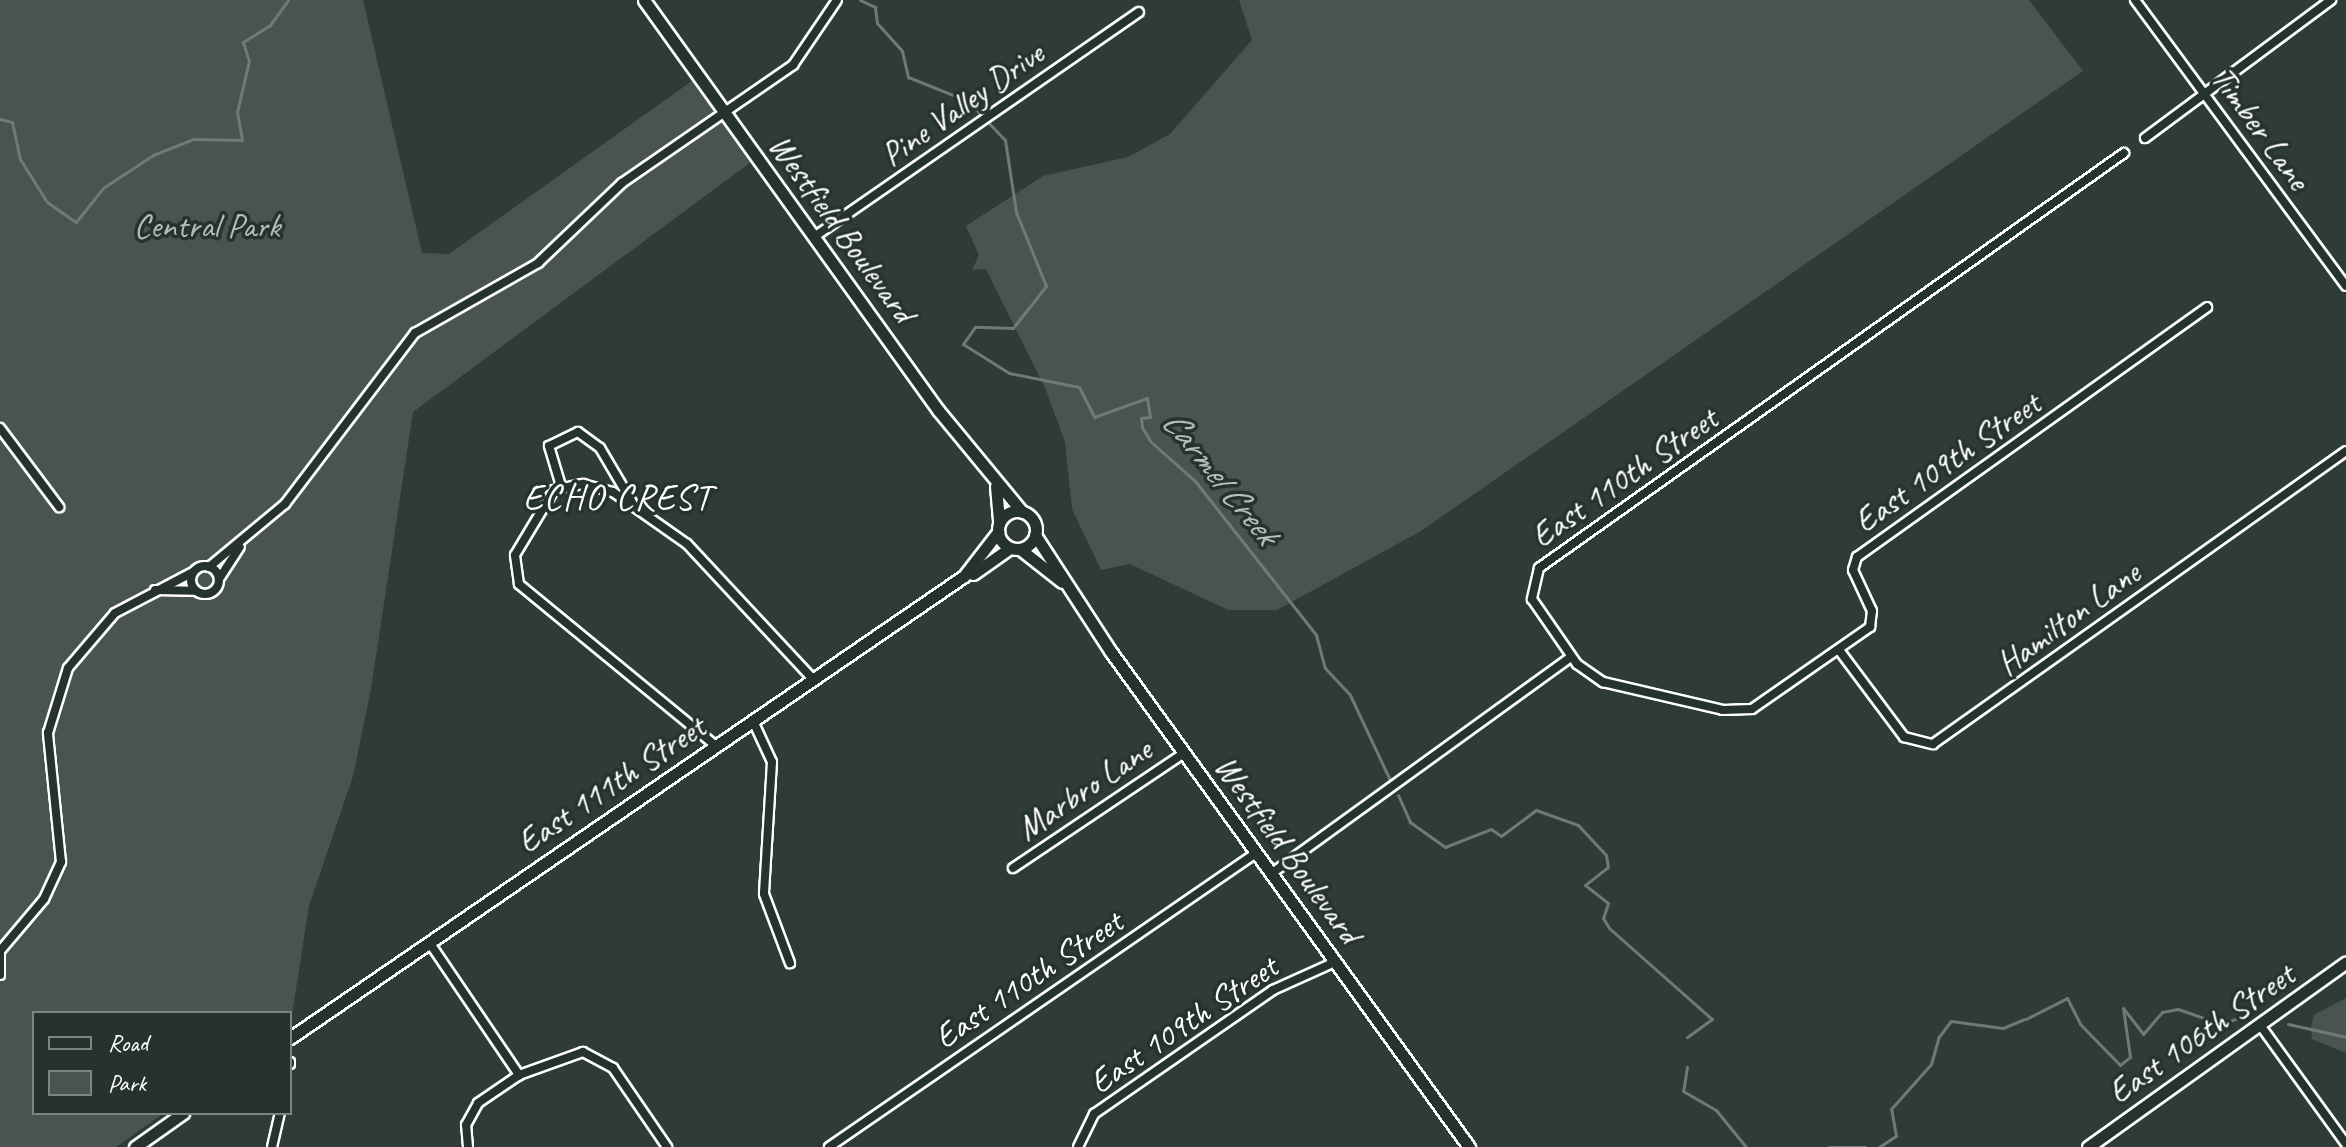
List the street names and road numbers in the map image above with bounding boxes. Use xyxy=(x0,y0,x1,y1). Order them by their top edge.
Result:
street label: Pine Valley Drive xyxy=(872,33,1052,175)
street label: Timber Lane xyxy=(2202,58,2320,198)
street label: Westfield Boulevard xyxy=(760,126,924,330)
street label: East 109th Street xyxy=(1846,383,2048,541)
street label: East 110th Street xyxy=(1523,398,1725,556)
street label: Hamilton Lane xyxy=(1988,552,2148,684)
street label: East 111th Street xyxy=(509,706,713,862)
street label: Marbro Lane xyxy=(1009,729,1159,849)
street label: Westfield Boulevard xyxy=(1206,747,1370,951)
street label: East 110th Street xyxy=(926,901,1130,1057)
street label: East 109th Street xyxy=(1081,946,1285,1102)
street label: East 106th Street xyxy=(2100,954,2302,1112)

